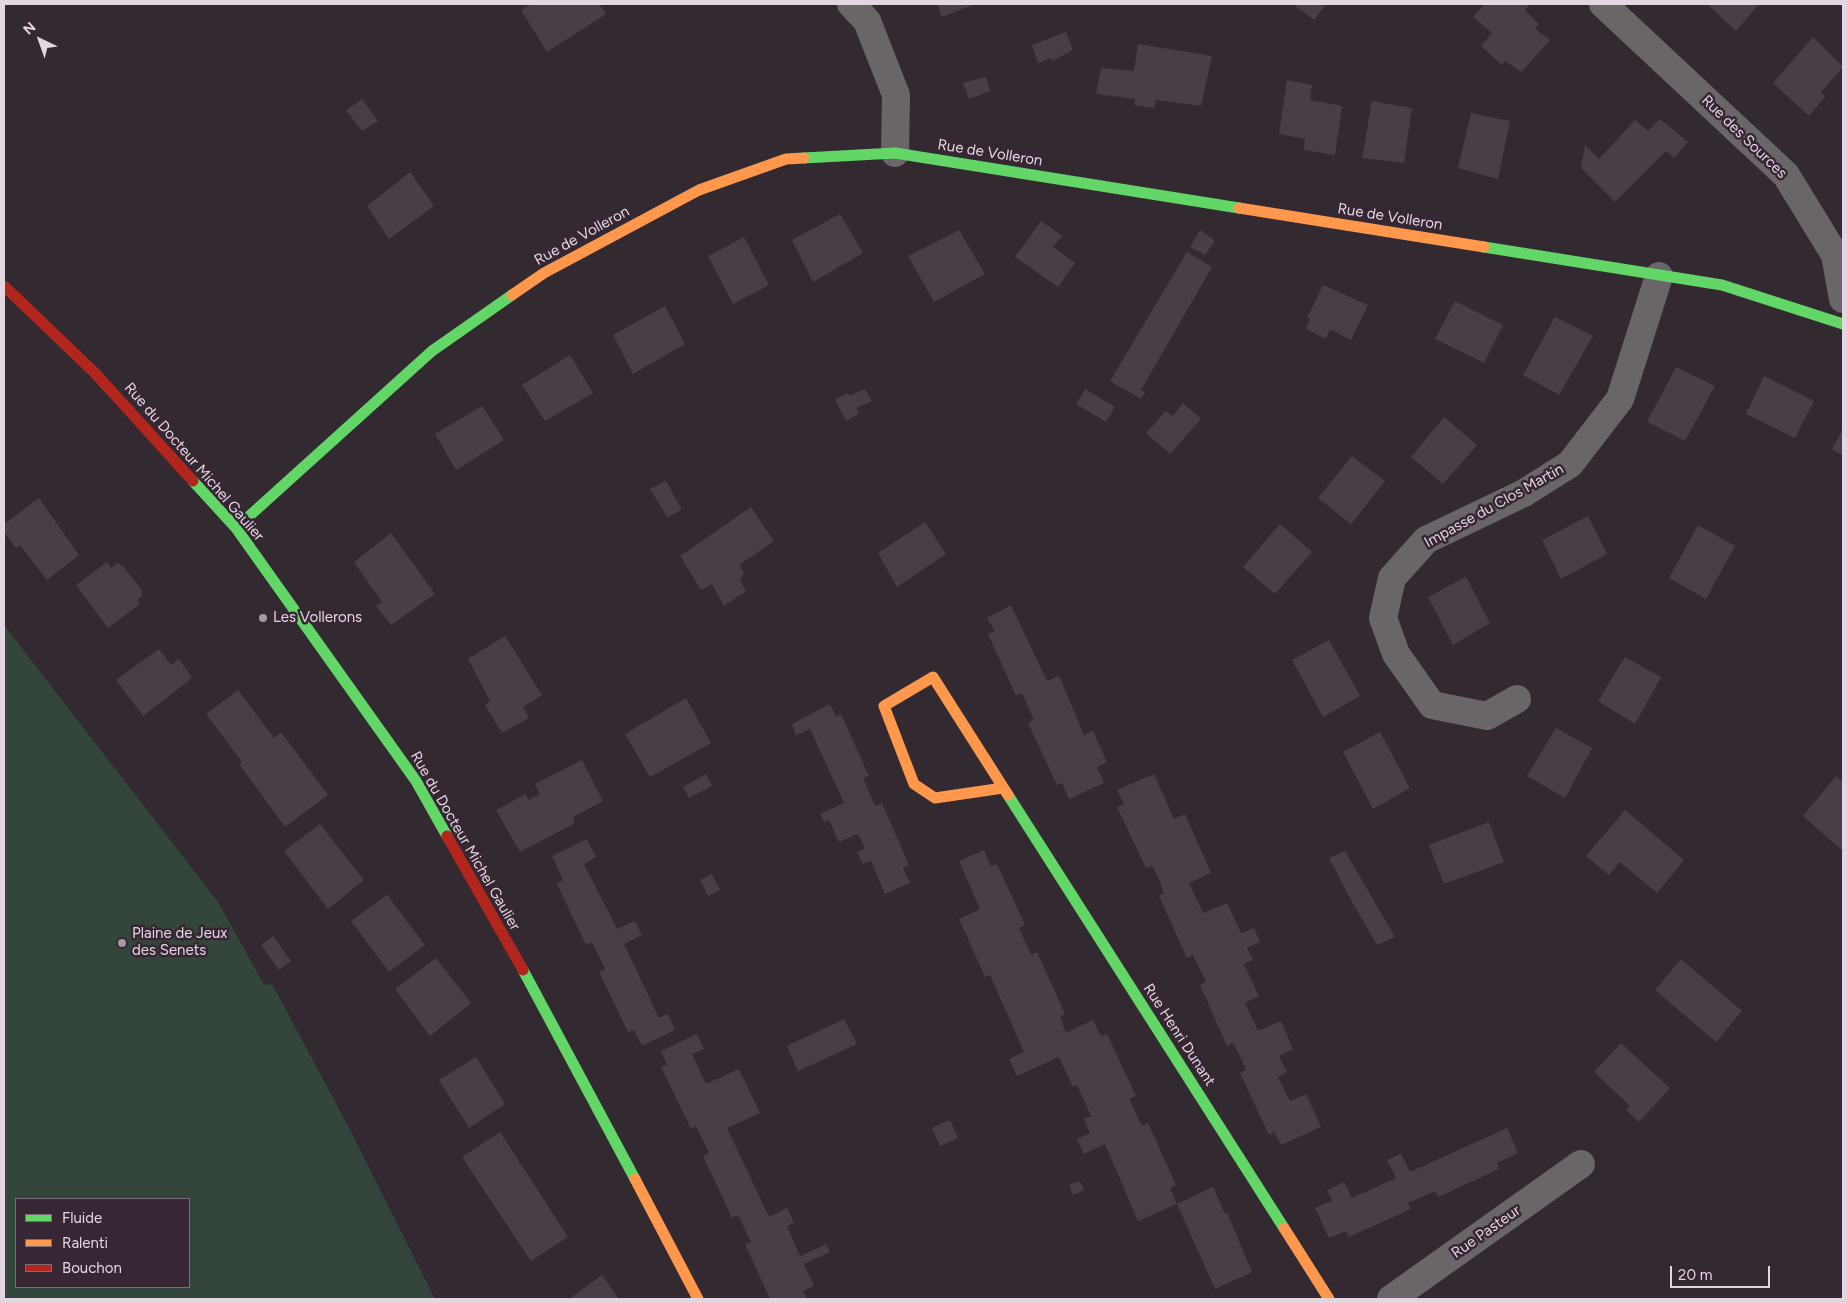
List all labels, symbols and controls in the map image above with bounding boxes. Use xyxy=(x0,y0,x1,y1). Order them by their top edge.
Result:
north arrow xyxy=(15,15,65,65)
text: N xyxy=(20,19,39,38)
street label: Rue des Sources xyxy=(1697,92,1791,182)
street label: Rue de Volleron xyxy=(936,136,1044,170)
street label: Rue de Volleron xyxy=(1336,200,1444,234)
street label: Rue de Volleron xyxy=(531,202,633,270)
street label: Rue du Docteur Michel Gaulier xyxy=(120,379,268,545)
street label: Impasse du Clos Martin xyxy=(1421,460,1567,552)
place label: Les Vollerons xyxy=(273,609,362,627)
marker: Les Vollerons xyxy=(257,612,269,624)
street label: Rue du Docteur Michel Gaulier xyxy=(406,748,524,934)
place label: Plaine de Jeux des Senets xyxy=(132,925,227,960)
marker: Plaine de Jeux des Senets xyxy=(116,937,128,949)
street label: Rue Henri Dunant xyxy=(1139,980,1219,1090)
legend xyxy=(15,1198,190,1288)
street label: Rue Pasteur xyxy=(1448,1202,1524,1262)
text: Fluide xyxy=(62,1209,102,1227)
text: Ralenti xyxy=(62,1234,108,1252)
scale bar xyxy=(1672,1256,1772,1288)
text: Bouchon xyxy=(62,1259,122,1277)
text: 20 m xyxy=(1678,1266,1712,1284)

